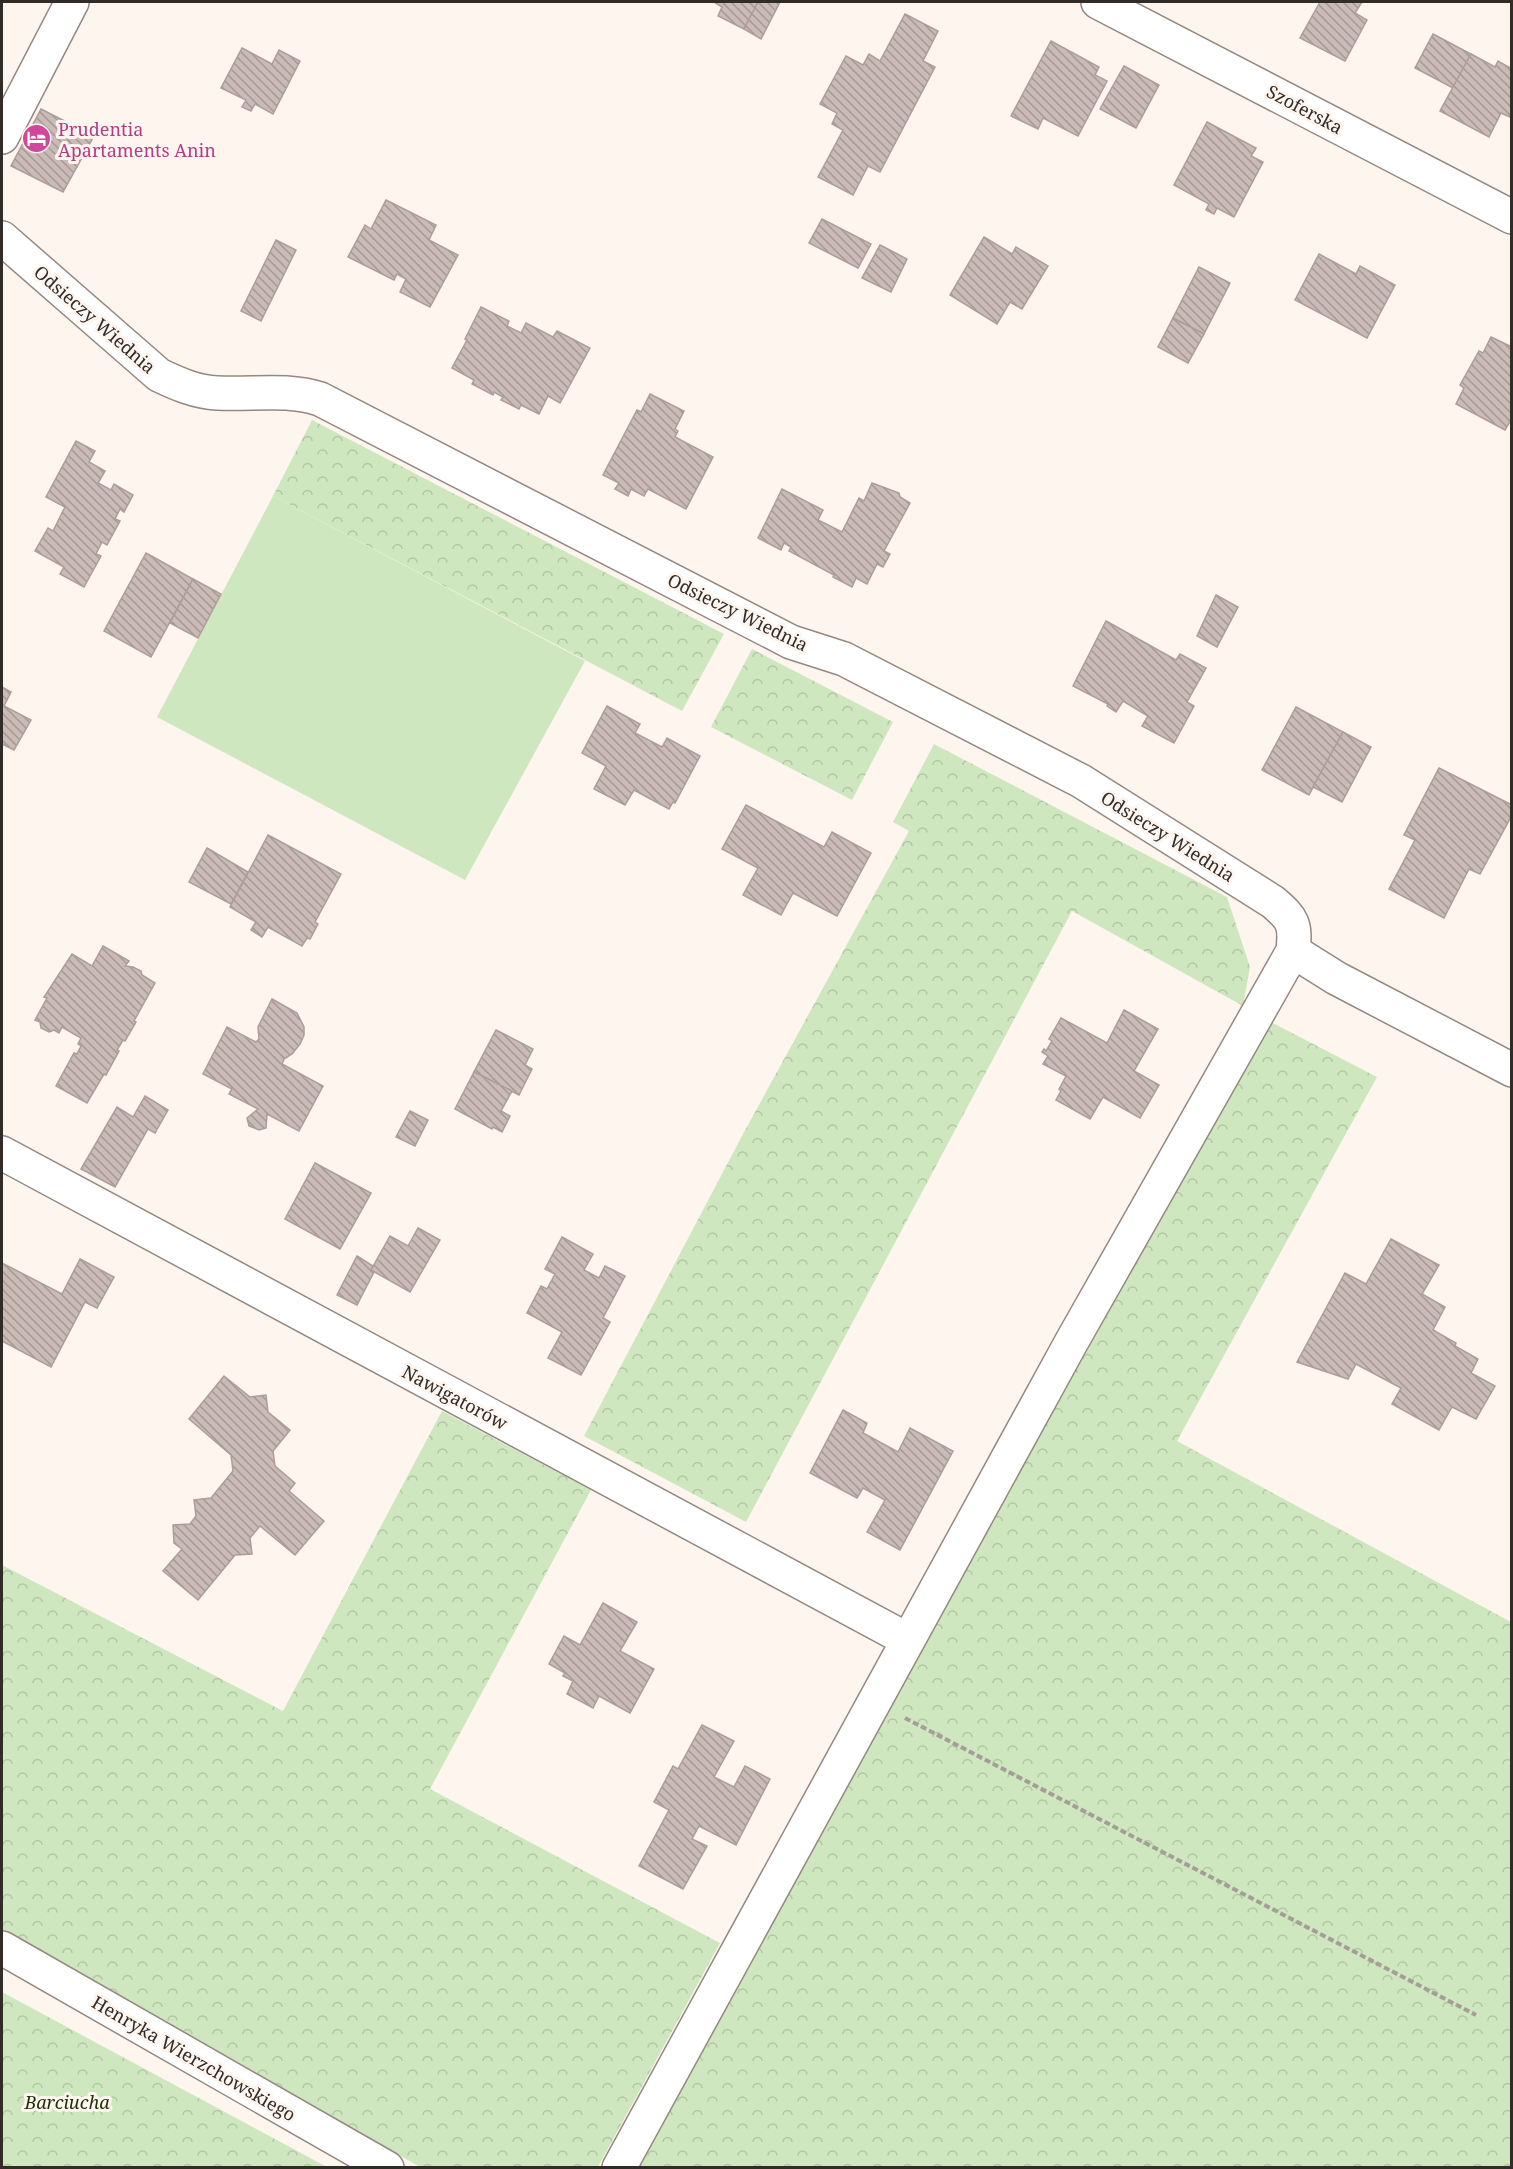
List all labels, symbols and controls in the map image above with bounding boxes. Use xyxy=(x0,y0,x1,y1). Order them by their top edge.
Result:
street label: Szoferska xyxy=(1263,79,1347,139)
place label: Prudentia Apartaments Anin xyxy=(58,117,216,162)
hotel icon: Prudentia Apartaments Anin xyxy=(21,123,53,155)
street label: Odsieczy Wiednia xyxy=(29,260,161,378)
street label: Odsieczy Wiednia xyxy=(664,568,812,656)
street label: Odsieczy Wiednia xyxy=(1097,785,1239,887)
street label: Nawigatorów xyxy=(398,1359,512,1435)
street label: Henryka Wierzchowskiego xyxy=(88,1990,300,2126)
park label: Barciucha xyxy=(23,2090,110,2114)

